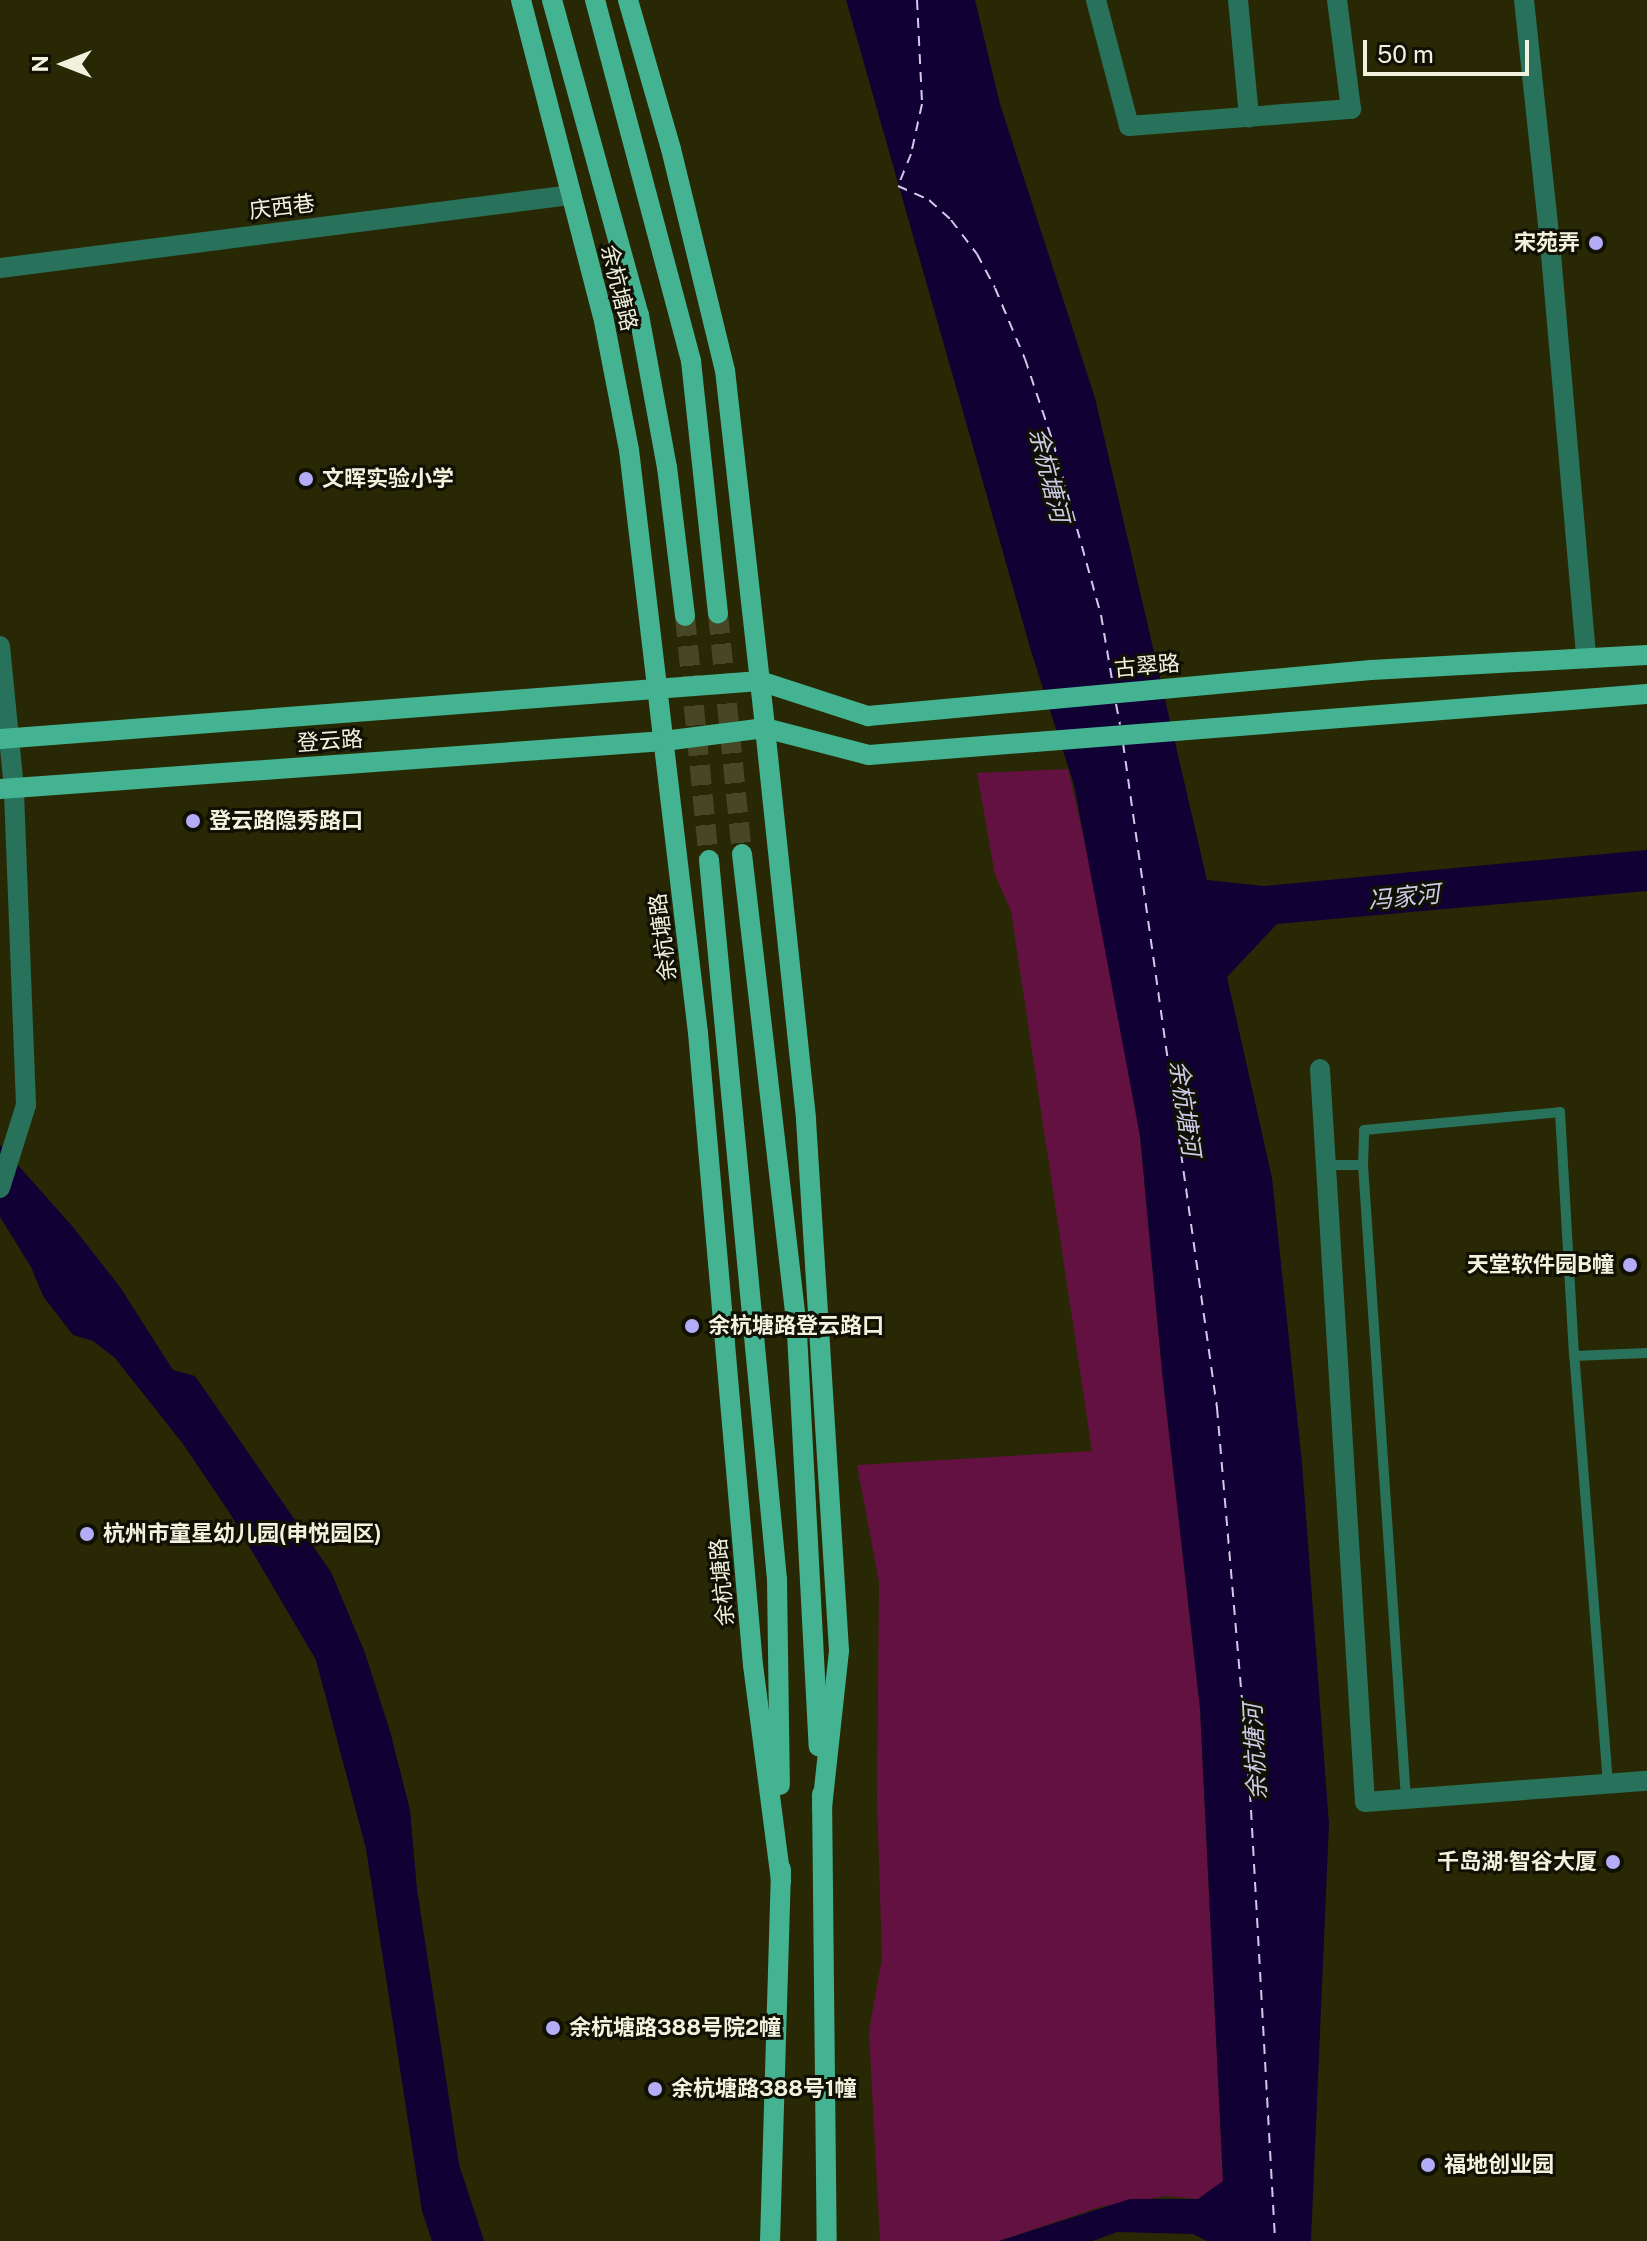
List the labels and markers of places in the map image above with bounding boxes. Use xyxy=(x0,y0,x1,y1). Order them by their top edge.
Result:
place label: 宋苑弄 xyxy=(1514,230,1580,256)
marker: 宋苑弄 xyxy=(1587,234,1605,252)
place label: 文晖实验小学 xyxy=(322,466,454,492)
marker: 文晖实验小学 xyxy=(297,470,315,488)
place label: 登云路隐秀路口 xyxy=(209,808,363,834)
marker: 登云路隐秀路口 xyxy=(184,812,202,830)
place label: 天堂软件园B幢 xyxy=(1467,1252,1614,1278)
marker: 天堂软件园B幢 xyxy=(1621,1256,1639,1274)
place label: 余杭塘路登云路口 xyxy=(708,1313,884,1339)
marker: 余杭塘路登云路口 xyxy=(683,1317,701,1335)
place label: 杭州市童星幼儿园(申悦园区) xyxy=(103,1521,382,1547)
marker: 杭州市童星幼儿园(申悦园区) xyxy=(78,1525,96,1543)
place label: 千岛湖·智谷大厦 xyxy=(1437,1849,1597,1875)
marker: 千岛湖·智谷大厦 xyxy=(1604,1853,1622,1871)
place label: 余杭塘路388号院2幢 xyxy=(569,2015,781,2041)
marker: 余杭塘路388号院2幢 xyxy=(544,2019,562,2037)
place label: 余杭塘路388号1幢 xyxy=(671,2076,856,2102)
marker: 余杭塘路388号1幢 xyxy=(646,2080,664,2098)
place label: 福地创业园 xyxy=(1444,2152,1554,2178)
marker: 福地创业园 xyxy=(1419,2156,1437,2174)

